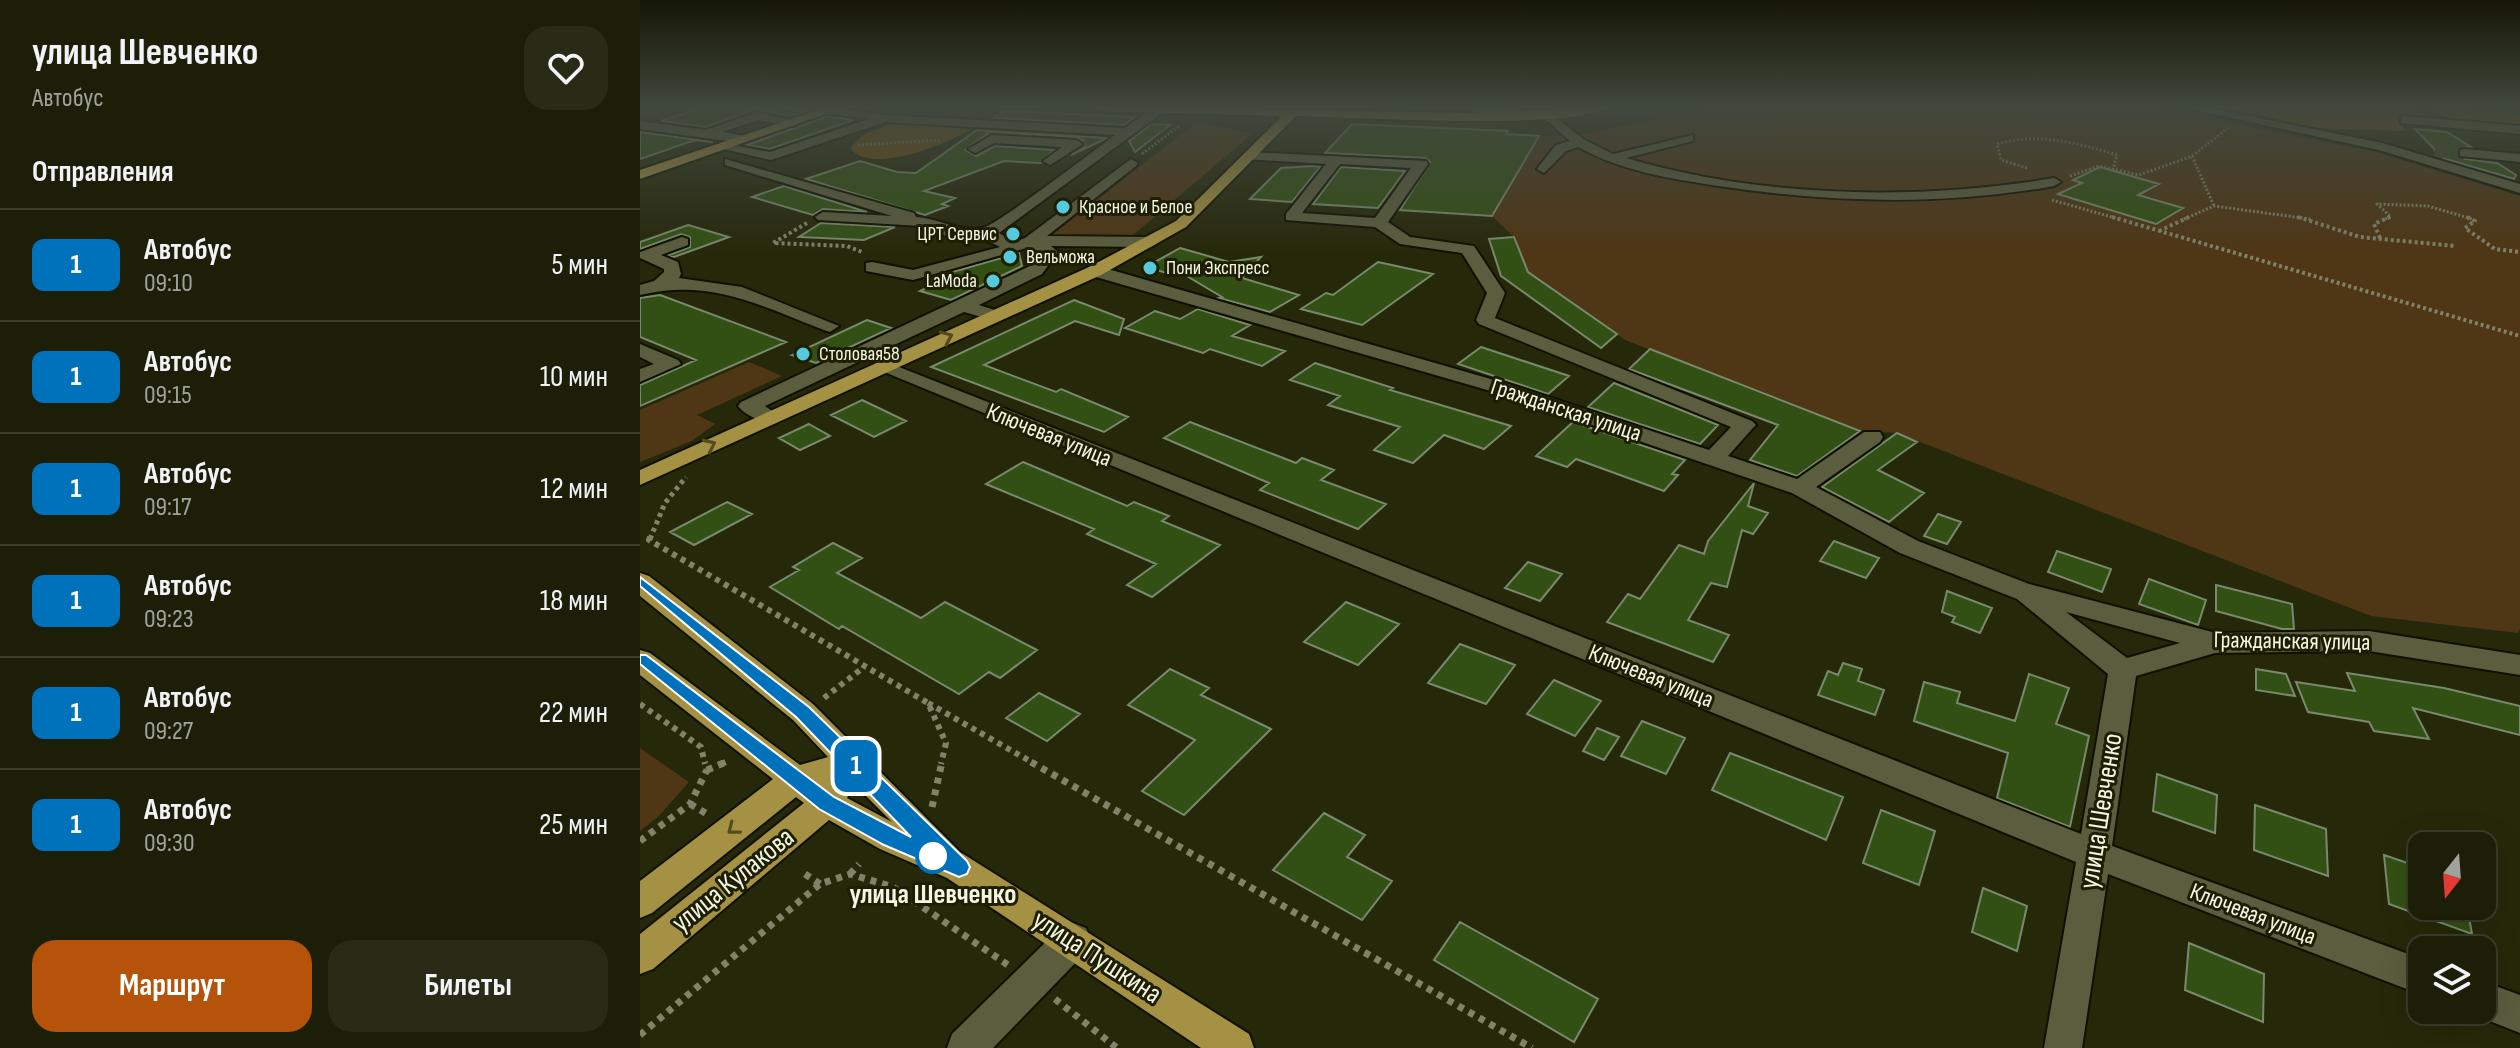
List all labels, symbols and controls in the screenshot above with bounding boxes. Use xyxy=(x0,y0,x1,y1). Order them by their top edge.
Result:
button: heart xyxy=(524,26,608,110)
text: улица Шевченко xyxy=(32,30,258,75)
text: Автобус xyxy=(32,83,104,114)
text: Отправления xyxy=(32,154,174,190)
place label: Красное и Белое xyxy=(1079,195,1192,219)
marker: Красное и Белое xyxy=(1054,198,1072,216)
place label: ЦРТ Сервис xyxy=(917,222,997,246)
marker: ЦРТ Сервис xyxy=(1004,225,1022,243)
text: Автобус xyxy=(144,232,232,268)
place label: Вельможа xyxy=(1026,245,1095,269)
text: 5 мин xyxy=(551,247,608,283)
text: 1 xyxy=(71,248,81,281)
marker: Вельможа xyxy=(1001,248,1019,266)
place label: Пони Экспресс xyxy=(1166,256,1269,280)
marker: Пони Экспресс xyxy=(1141,259,1159,277)
text: 09:10 xyxy=(144,268,193,299)
place label: LaModa xyxy=(926,269,977,293)
marker: LaModa xyxy=(984,272,1002,290)
one-way arrow xyxy=(939,331,954,347)
place label: Столовая58 xyxy=(819,342,900,366)
text: Автобус xyxy=(144,344,232,380)
marker: Столовая58 xyxy=(794,345,812,363)
text: 10 мин xyxy=(540,359,608,395)
text: 1 xyxy=(71,360,81,393)
street label: Гражданская улица xyxy=(1487,372,1645,448)
text: 09:15 xyxy=(144,380,192,411)
street label: Ключевая улица xyxy=(982,397,1116,473)
one-way arrow xyxy=(702,439,717,455)
text: Автобус xyxy=(144,456,232,492)
text: 12 мин xyxy=(540,471,608,507)
text: 1 xyxy=(71,472,81,505)
text: 09:17 xyxy=(144,492,191,523)
text: Автобус xyxy=(144,568,232,604)
text: 18 мин xyxy=(540,583,608,619)
text: 1 xyxy=(71,584,81,617)
text: 09:23 xyxy=(144,604,194,635)
street label: Гражданская улица xyxy=(2213,625,2371,657)
street label: Ключевая улица xyxy=(1584,638,1718,714)
text: Автобус xyxy=(144,680,232,716)
text: 22 мин xyxy=(539,695,608,731)
text: 1 xyxy=(71,696,81,729)
text: 09:27 xyxy=(144,716,193,747)
street label: улица Шевченко xyxy=(2072,731,2130,891)
line badge: 1 xyxy=(830,740,882,792)
text: 1 xyxy=(851,749,861,782)
text: Автобус xyxy=(144,792,232,828)
text: 25 мин xyxy=(539,807,608,843)
text: 1 xyxy=(71,808,81,841)
one-way arrow xyxy=(727,819,742,833)
street label: улица Кулакова xyxy=(665,821,801,939)
text: 09:30 xyxy=(144,828,195,859)
north arrow xyxy=(2408,832,2496,920)
map controls xyxy=(2408,832,2496,1024)
marker: улица Шевченко xyxy=(916,839,950,873)
street label: Ключевая улица xyxy=(2186,877,2320,951)
place label: улица Шевченко xyxy=(850,878,1016,911)
street label: улица Пушкина xyxy=(1026,903,1168,1011)
button: layers xyxy=(2408,936,2496,1024)
button: Маршрут xyxy=(32,940,312,1032)
button: Билеты xyxy=(328,940,608,1032)

